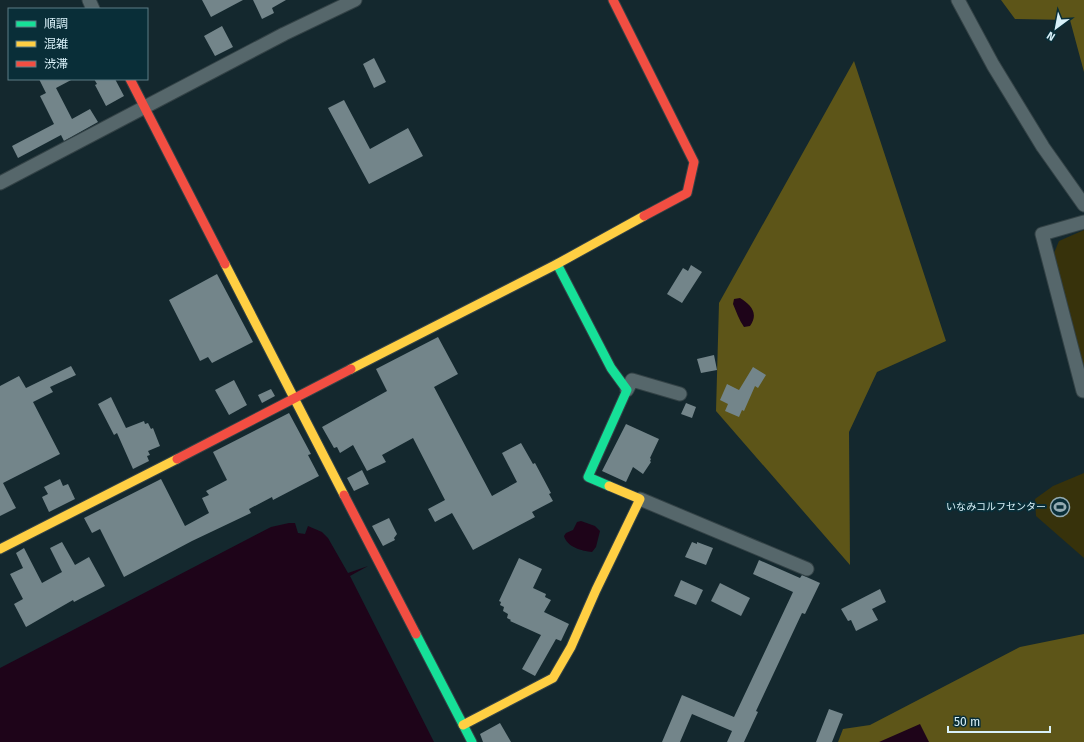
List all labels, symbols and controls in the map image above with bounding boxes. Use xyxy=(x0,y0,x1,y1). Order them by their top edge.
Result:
legend xyxy=(8,8,148,80)
north arrow xyxy=(1036,8,1076,48)
text: 順調 xyxy=(44,17,68,31)
text: N xyxy=(1044,29,1058,44)
text: 混雑 xyxy=(44,37,68,51)
text: 渋滞 xyxy=(44,57,68,71)
sports icon: いなみコルフセンター xyxy=(1049,496,1071,518)
place label: いなみコルフセンター xyxy=(946,501,1046,513)
scale bar xyxy=(948,708,1050,734)
text: 50 m xyxy=(954,715,980,729)

